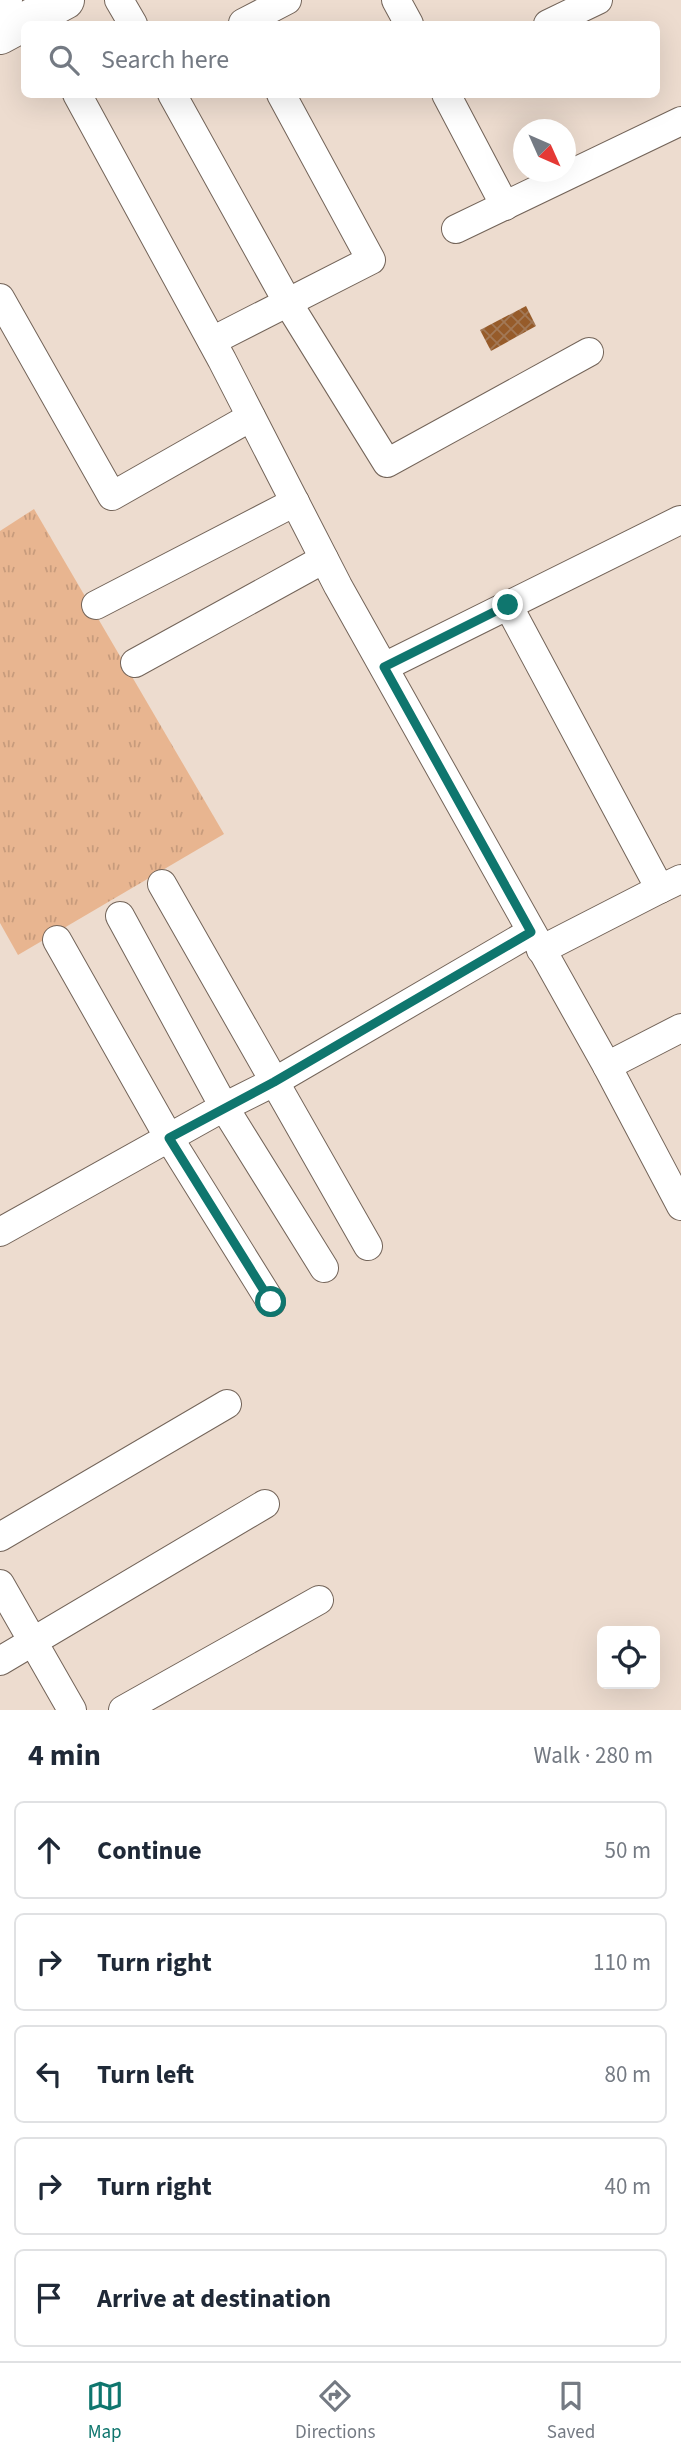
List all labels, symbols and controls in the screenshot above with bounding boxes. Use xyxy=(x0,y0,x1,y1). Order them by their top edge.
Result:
search box xyxy=(21,21,660,98)
icon: search xyxy=(45,41,83,79)
text: Search here xyxy=(101,41,229,78)
north arrow xyxy=(513,119,576,182)
route end xyxy=(492,589,523,620)
route start xyxy=(255,1286,286,1317)
map controls xyxy=(597,1626,660,1689)
button: locate xyxy=(597,1626,660,1689)
text: 4 min xyxy=(28,1734,101,1777)
text: Walk · 280 m xyxy=(534,1739,653,1772)
icon: ahead xyxy=(30,1831,68,1869)
text: Continue xyxy=(97,1832,202,1869)
text: 50 m xyxy=(604,1834,651,1867)
icon: right xyxy=(30,1943,68,1981)
text: Turn right xyxy=(97,1944,212,1981)
text: 110 m xyxy=(593,1946,651,1979)
icon: left xyxy=(30,2055,68,2093)
text: Turn left xyxy=(97,2056,194,2093)
text: 80 m xyxy=(604,2058,651,2091)
icon: right xyxy=(30,2167,68,2205)
text: Turn right xyxy=(97,2168,212,2205)
text: 40 m xyxy=(604,2170,651,2203)
icon: arrive xyxy=(30,2279,68,2317)
text: Arrive at destination xyxy=(97,2280,331,2317)
tab: Map xyxy=(86,2377,124,2446)
tab: Directions xyxy=(295,2377,375,2446)
tab: Saved xyxy=(547,2377,595,2446)

